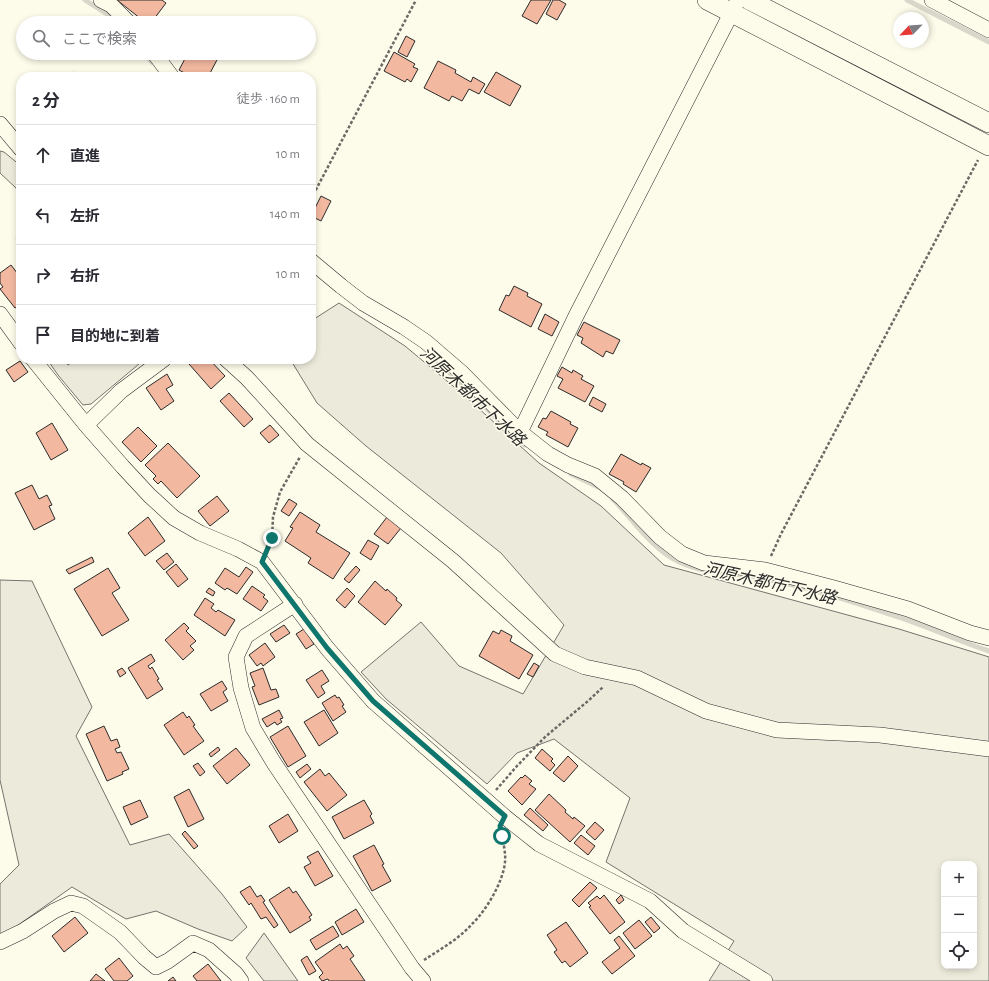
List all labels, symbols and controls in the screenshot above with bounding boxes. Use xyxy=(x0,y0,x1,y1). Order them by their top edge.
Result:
north arrow xyxy=(893,12,929,48)
search box xyxy=(16,16,316,60)
icon: search xyxy=(30,27,52,49)
text: ここで検索 xyxy=(62,32,137,47)
text: 2 分 xyxy=(32,92,60,109)
text: 徒歩 · 160 m xyxy=(237,93,300,106)
icon: ahead xyxy=(32,144,54,166)
text: 10 m xyxy=(276,148,300,161)
text: 直進 xyxy=(70,149,100,164)
icon: left xyxy=(32,204,54,226)
text: 140 m xyxy=(270,208,300,221)
text: 左折 xyxy=(70,209,100,224)
icon: right xyxy=(32,264,54,286)
text: 10 m xyxy=(276,268,300,281)
text: 右折 xyxy=(70,269,100,284)
icon: arrive xyxy=(32,324,54,346)
text: 目的地に到着 xyxy=(70,329,160,344)
water label: 河原木都市下水路 xyxy=(417,343,530,450)
route end xyxy=(263,529,281,547)
water label: 河原木都市下水路 xyxy=(702,559,840,608)
route start xyxy=(493,827,511,845)
map controls xyxy=(941,861,977,969)
button: + xyxy=(941,861,977,897)
button: − xyxy=(941,897,977,933)
button: locate xyxy=(941,933,977,969)

